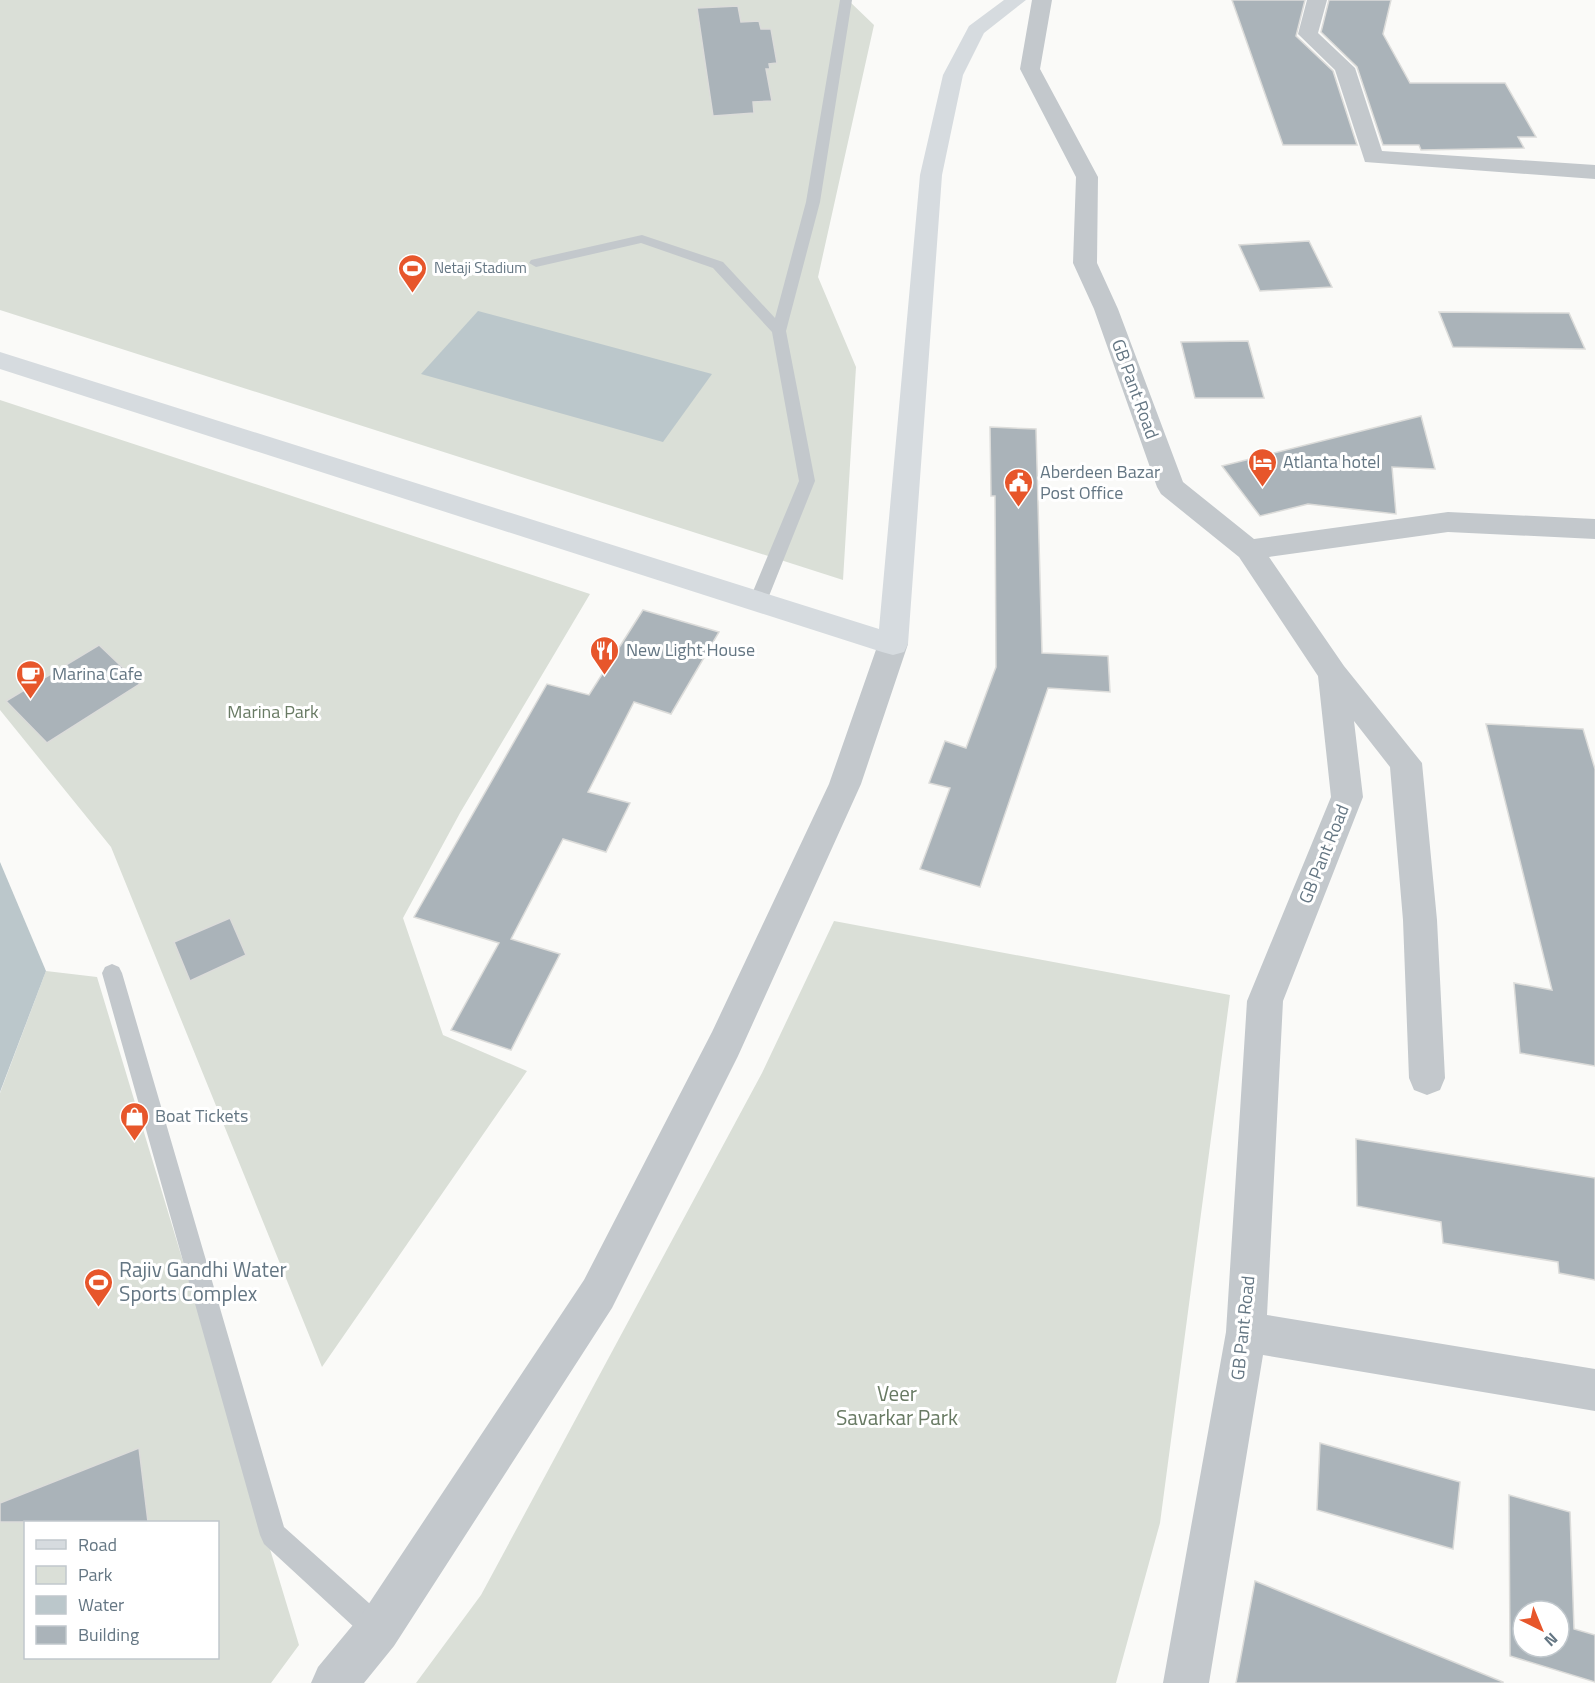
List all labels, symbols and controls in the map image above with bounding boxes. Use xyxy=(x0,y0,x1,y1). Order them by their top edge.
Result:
sports icon: Netaji Stadium xyxy=(397,252,429,294)
place label: Netaji Stadium xyxy=(434,256,527,279)
street label: GB Pant Road xyxy=(1105,335,1166,443)
hotel icon: Atlanta hotel xyxy=(1246,446,1278,488)
place label: Atlanta hotel xyxy=(1283,448,1381,475)
place label: Aberdeen Bazar Post Office xyxy=(1040,458,1160,506)
public building icon: Aberdeen Bazar Post Office xyxy=(1003,466,1035,508)
restaurant icon: New Light House xyxy=(589,634,621,676)
place label: New Light House xyxy=(626,636,755,663)
cafe icon: Marina Cafe xyxy=(15,658,47,700)
place label: Marina Cafe xyxy=(52,660,143,687)
park label: Marina Park xyxy=(227,698,319,725)
street label: GB Pant Road xyxy=(1291,800,1356,907)
shop icon: Boat Tickets xyxy=(118,1100,150,1142)
place label: Boat Tickets xyxy=(155,1102,248,1129)
place label: Rajiv Gandhi Water Sports Complex xyxy=(119,1253,287,1309)
sports icon: Rajiv Gandhi Water Sports Complex xyxy=(82,1266,114,1308)
street label: GB Pant Road xyxy=(1224,1275,1261,1381)
park label: Veer Savarkar Park xyxy=(836,1377,958,1433)
legend xyxy=(24,1521,219,1659)
text: Road xyxy=(78,1531,117,1558)
text: Park xyxy=(78,1561,113,1588)
text: Water xyxy=(78,1591,124,1618)
north arrow xyxy=(1511,1599,1571,1659)
text: Building xyxy=(78,1621,139,1648)
text: N xyxy=(1539,1627,1563,1653)

